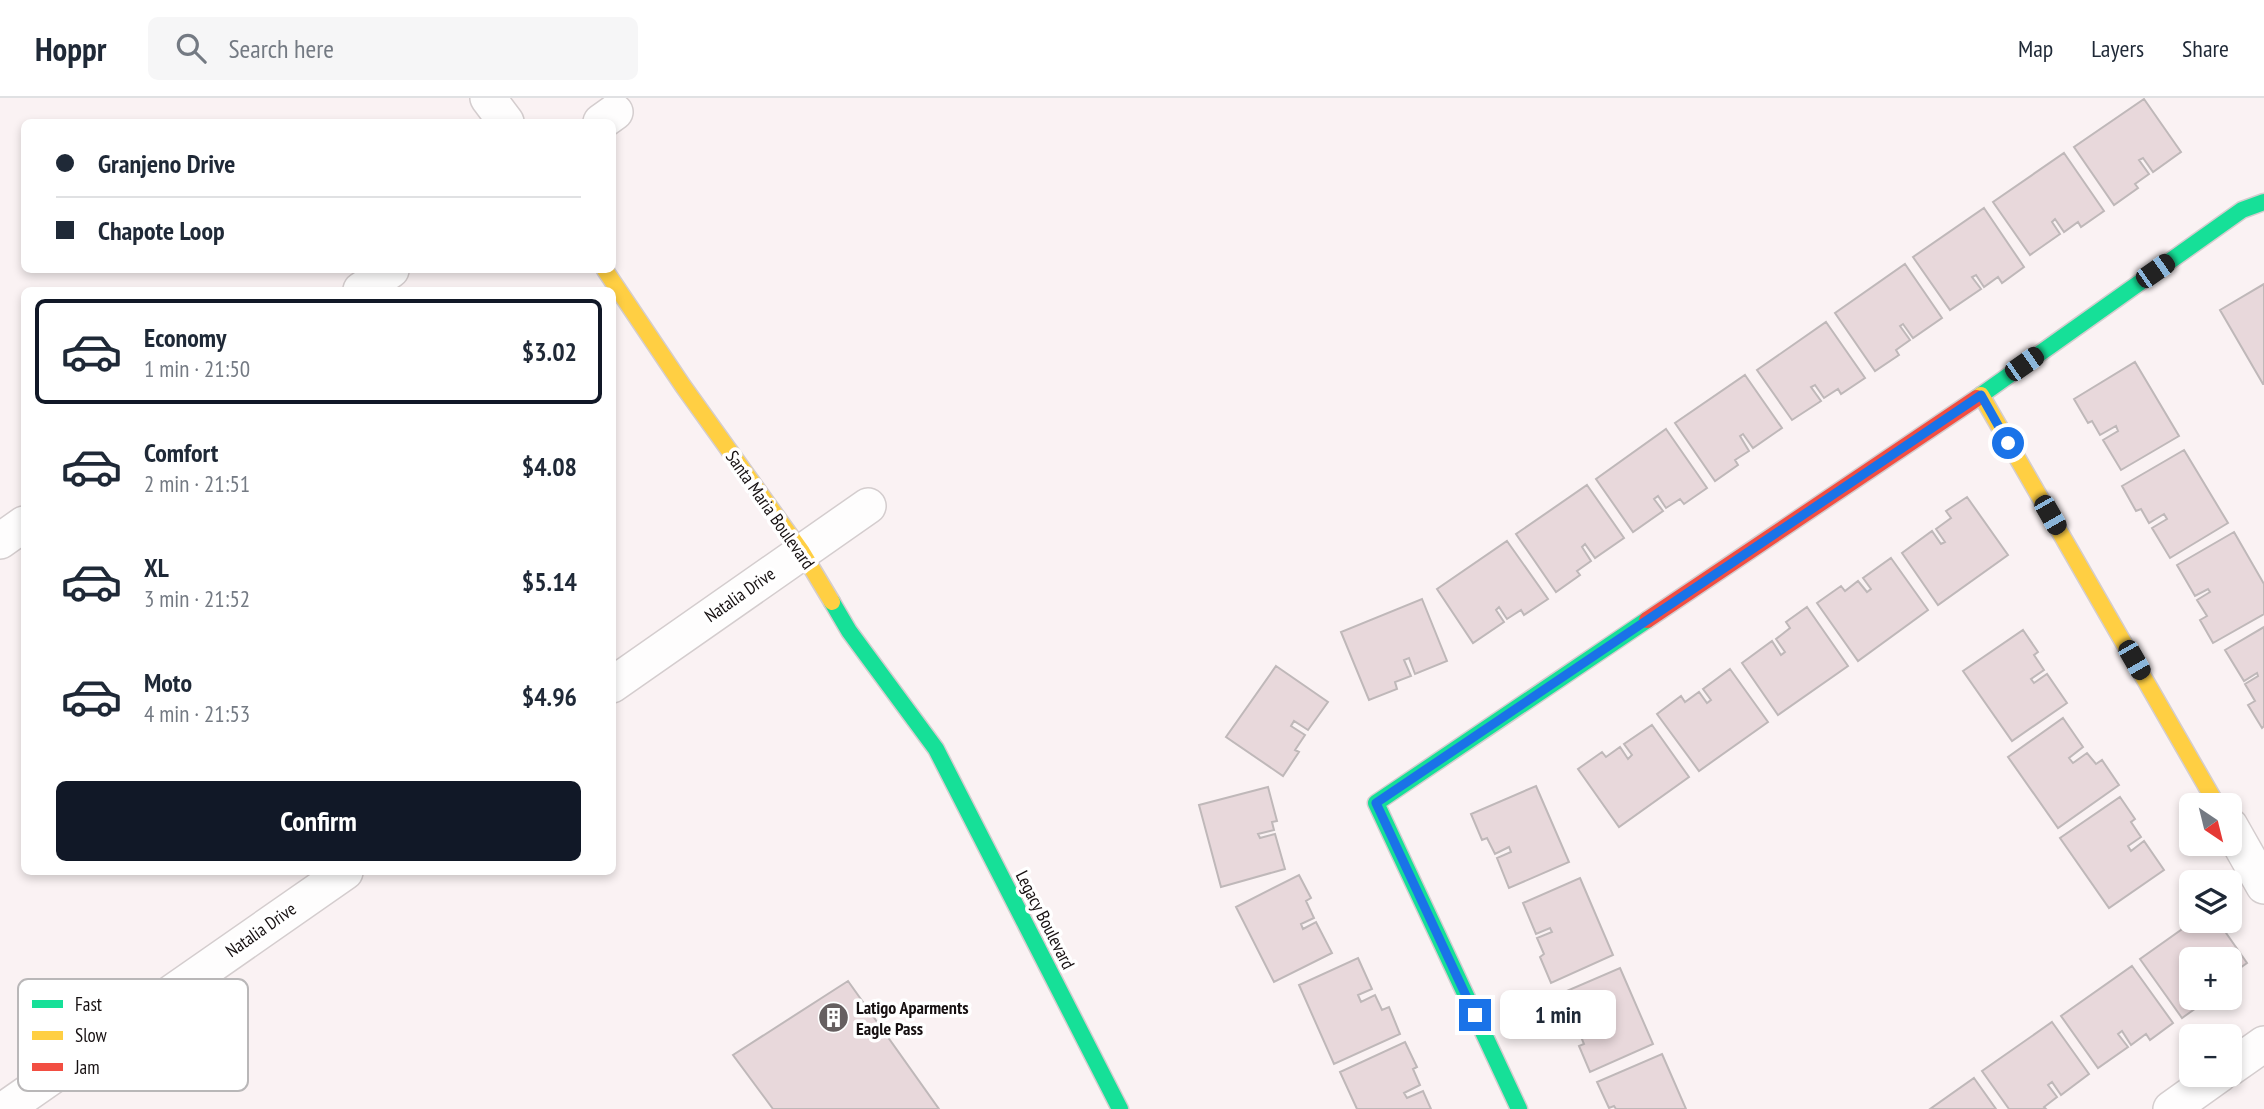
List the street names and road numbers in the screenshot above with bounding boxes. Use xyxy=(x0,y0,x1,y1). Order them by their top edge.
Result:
street label: Santa Maria Boulevard xyxy=(721,446,820,573)
street label: Natalia Drive xyxy=(700,562,779,627)
street label: Legacy Boulevard xyxy=(1011,867,1080,973)
street label: Natalia Drive xyxy=(221,897,300,962)

